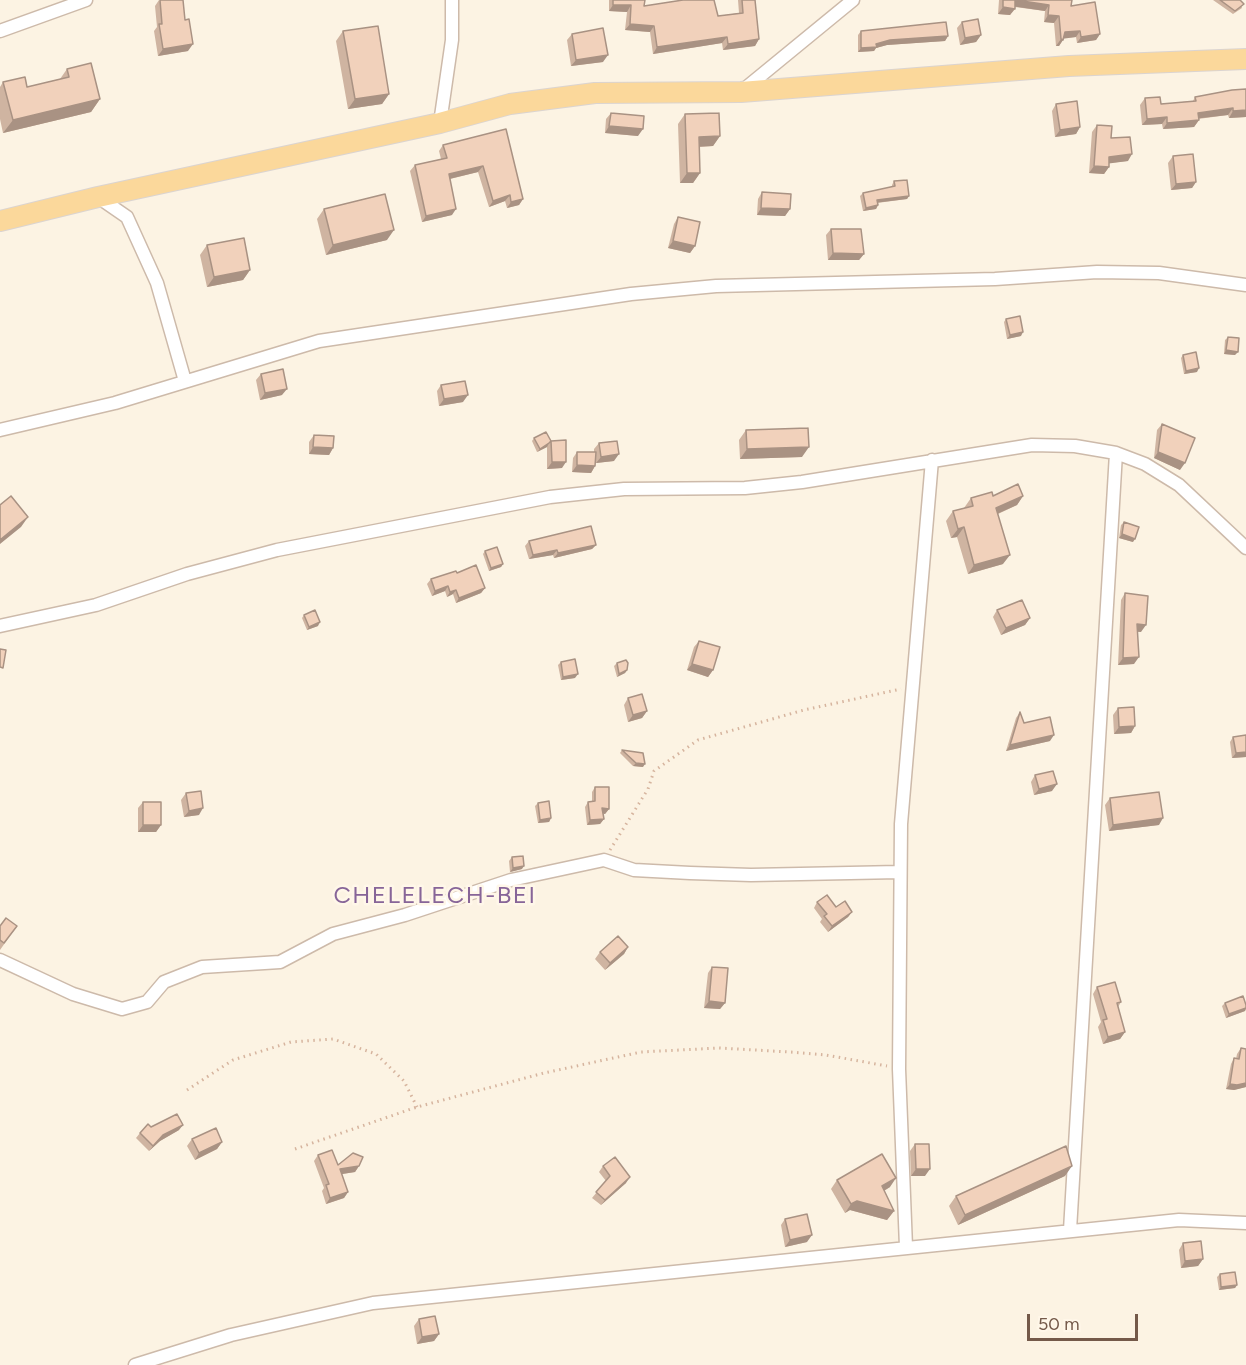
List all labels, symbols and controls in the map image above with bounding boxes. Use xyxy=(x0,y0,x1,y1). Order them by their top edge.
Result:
district label: CHELELECH-BEI xyxy=(333,882,537,910)
scale bar xyxy=(1030,1302,1141,1340)
text: 50 m xyxy=(1038,1313,1080,1335)

